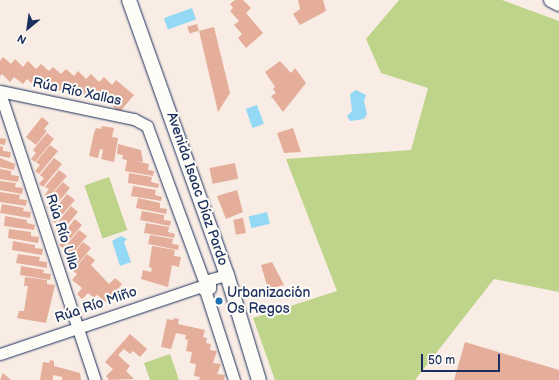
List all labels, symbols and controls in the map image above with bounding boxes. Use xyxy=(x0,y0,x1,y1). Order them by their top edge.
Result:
north arrow xyxy=(8,8,48,48)
text: N xyxy=(15,31,29,47)
street label: Rúa Río Xallas xyxy=(31,74,123,110)
street label: Avenida Isaac Díaz Pardo xyxy=(163,110,231,268)
street label: Rúa Río Ulla xyxy=(42,192,82,272)
street label: Rúa Río Miño xyxy=(53,283,139,327)
place label: Urbanización Os Regos xyxy=(227,285,310,318)
marker: Urbanización Os Regos xyxy=(214,296,224,306)
scale bar xyxy=(423,346,502,372)
text: 50 m xyxy=(428,353,455,368)

